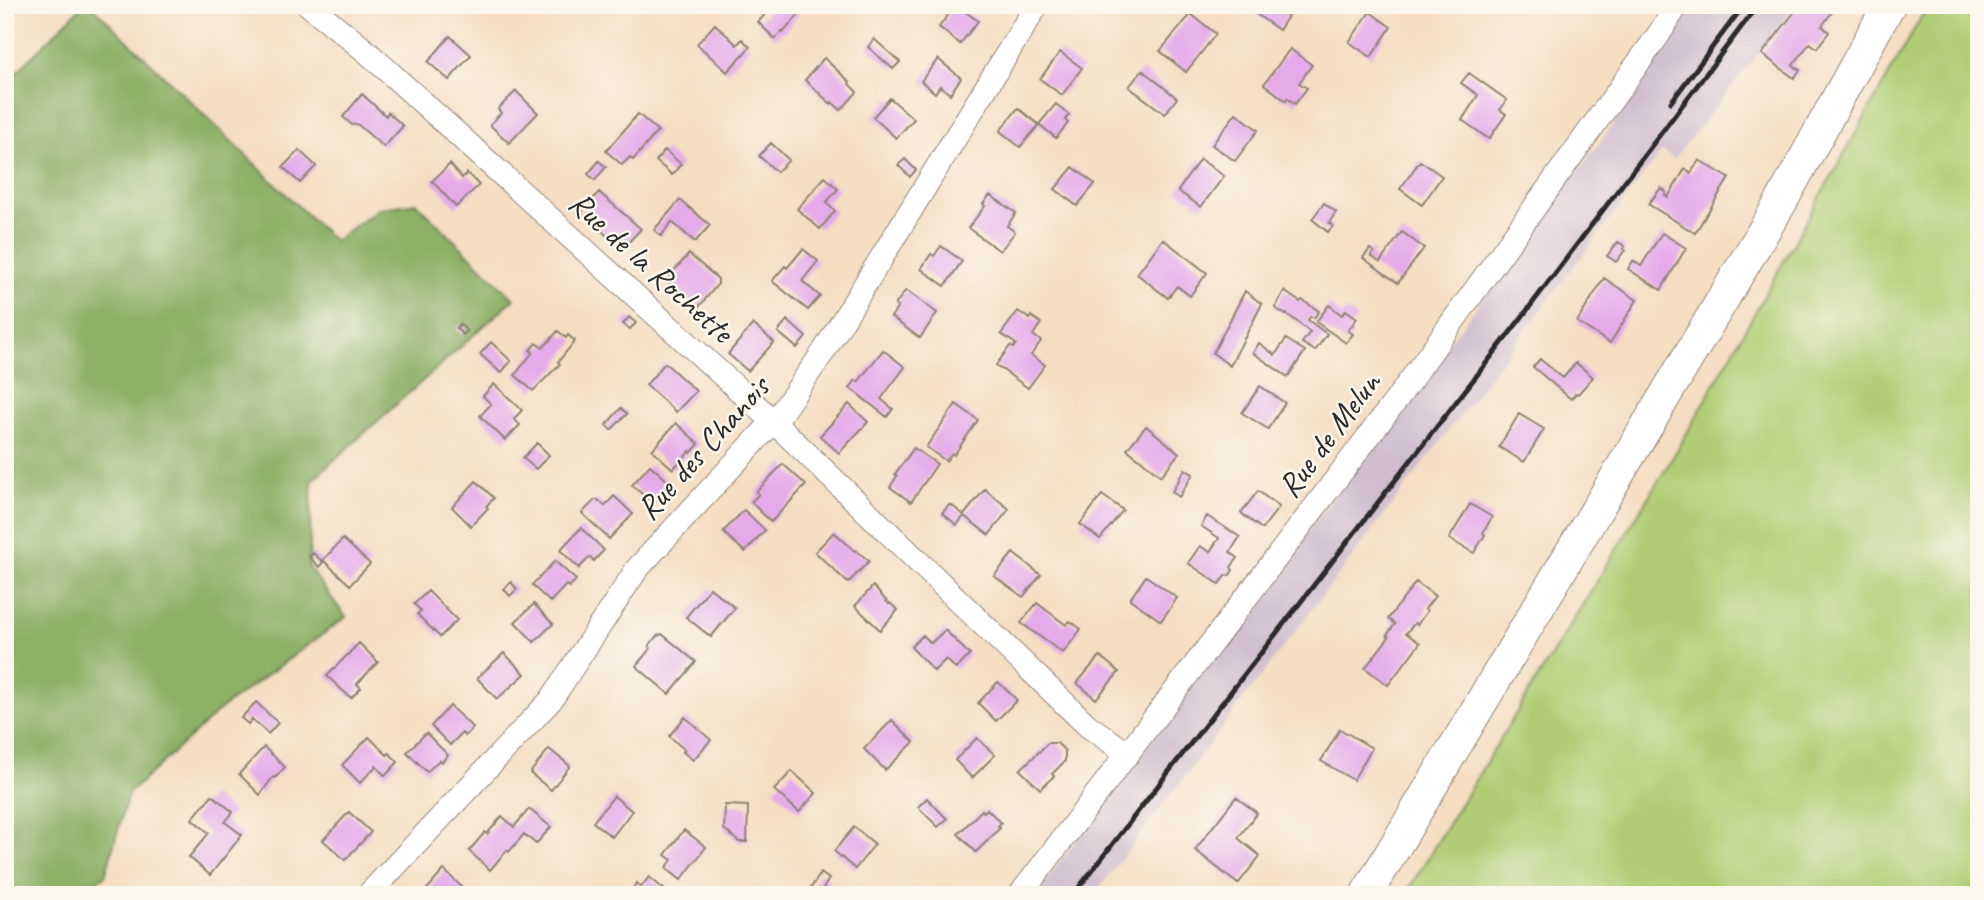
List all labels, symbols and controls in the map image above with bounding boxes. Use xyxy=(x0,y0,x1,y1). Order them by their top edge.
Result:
street label: Rue de la Rochette xyxy=(560,182,744,353)
street label: Rue de Melun xyxy=(1268,362,1391,506)
street label: Rue des Chanois xyxy=(627,365,780,528)

